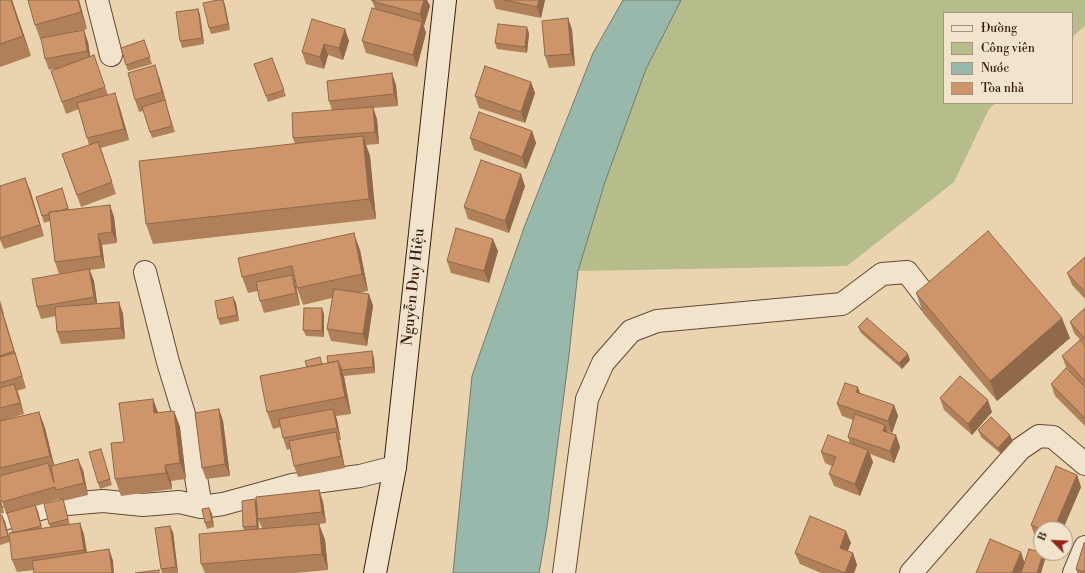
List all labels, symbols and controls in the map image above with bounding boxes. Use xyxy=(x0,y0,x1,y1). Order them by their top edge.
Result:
legend xyxy=(943,12,1073,104)
text: Đường xyxy=(981,21,1017,36)
text: Công viên xyxy=(981,41,1035,56)
text: Nước xyxy=(981,61,1009,76)
text: Tòa nhà xyxy=(981,81,1024,96)
street label: Nguyễn Duy Hiệu xyxy=(399,227,429,347)
north arrow xyxy=(1033,521,1073,561)
text: B xyxy=(1035,530,1051,543)

